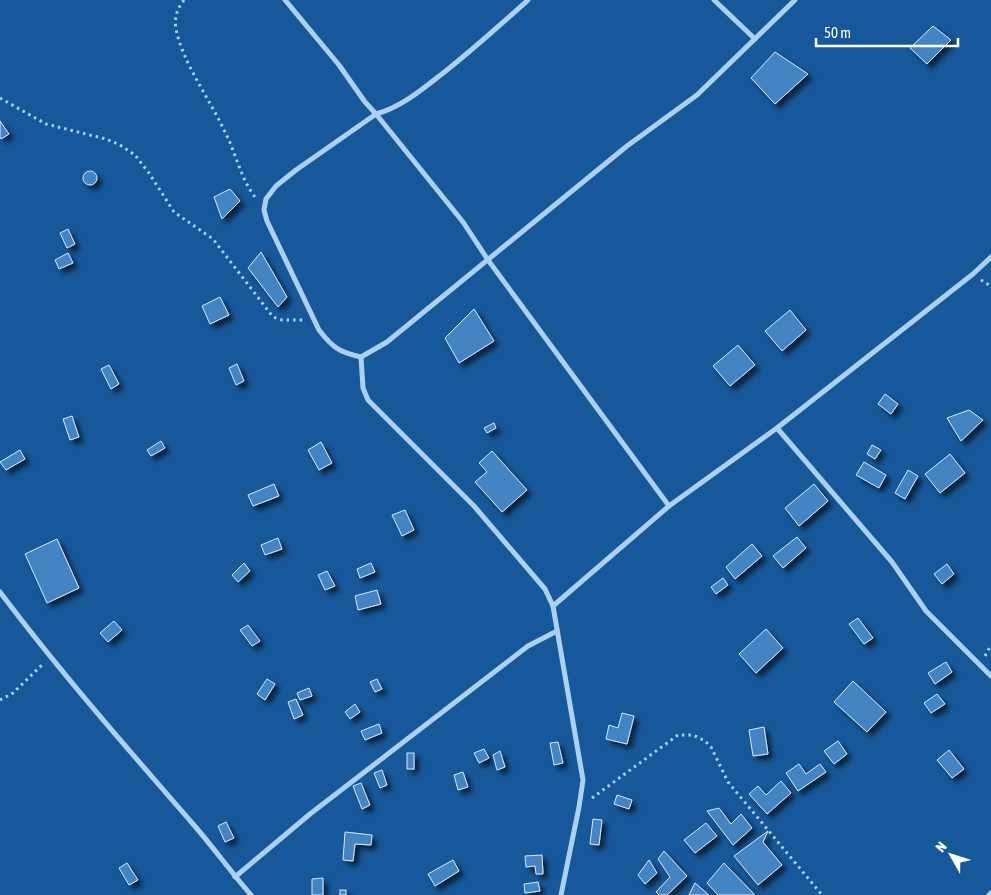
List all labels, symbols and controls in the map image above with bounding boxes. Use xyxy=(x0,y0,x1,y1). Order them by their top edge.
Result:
scale bar xyxy=(816,15,958,47)
text: 50 m xyxy=(824,24,851,41)
north arrow xyxy=(926,830,976,880)
text: N xyxy=(932,839,950,855)

